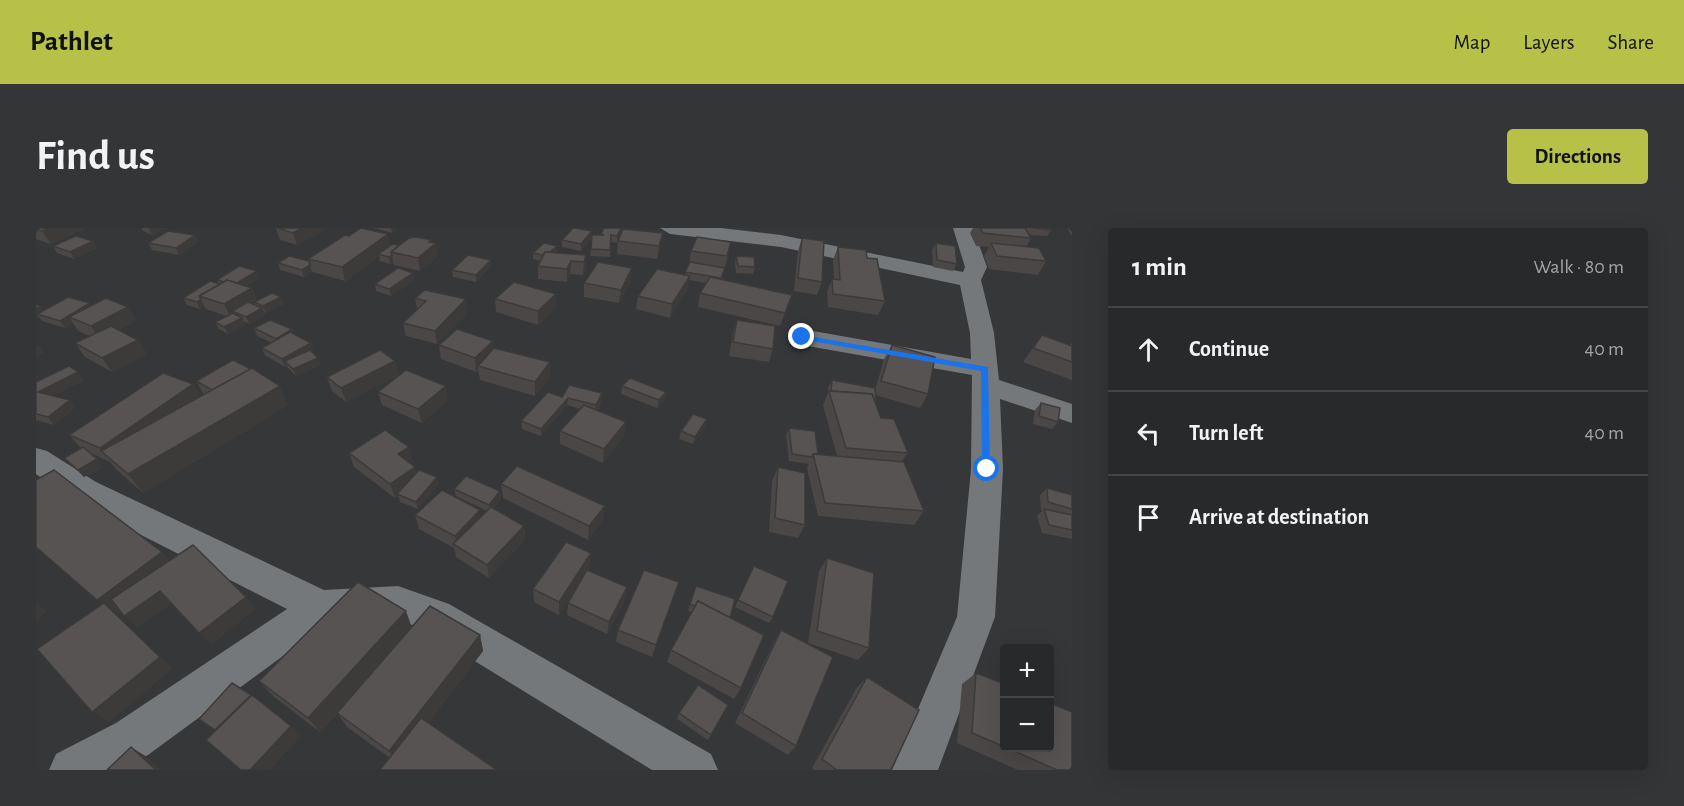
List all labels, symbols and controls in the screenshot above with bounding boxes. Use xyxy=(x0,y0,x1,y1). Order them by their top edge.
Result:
text: Pathlet xyxy=(30,28,113,56)
text: Map xyxy=(1454,32,1490,53)
text: Layers xyxy=(1523,32,1574,53)
text: Share xyxy=(1607,32,1654,53)
button: Directions xyxy=(1507,129,1648,184)
text: Find us xyxy=(36,135,155,177)
text: 1 min xyxy=(1132,254,1187,280)
text: Walk · 80 m xyxy=(1533,257,1624,277)
route end xyxy=(788,323,814,349)
icon: ahead xyxy=(1132,333,1165,366)
text: Continue xyxy=(1189,338,1269,360)
text: 40 m xyxy=(1585,339,1624,359)
icon: left xyxy=(1132,417,1165,450)
text: Turn left xyxy=(1189,422,1263,444)
text: 40 m xyxy=(1585,423,1624,443)
route start xyxy=(973,455,999,481)
icon: arrive xyxy=(1132,501,1165,534)
text: Arrive at destination xyxy=(1189,506,1369,528)
map controls xyxy=(1000,644,1054,752)
button: + xyxy=(1000,644,1054,698)
button: − xyxy=(1000,698,1054,752)

